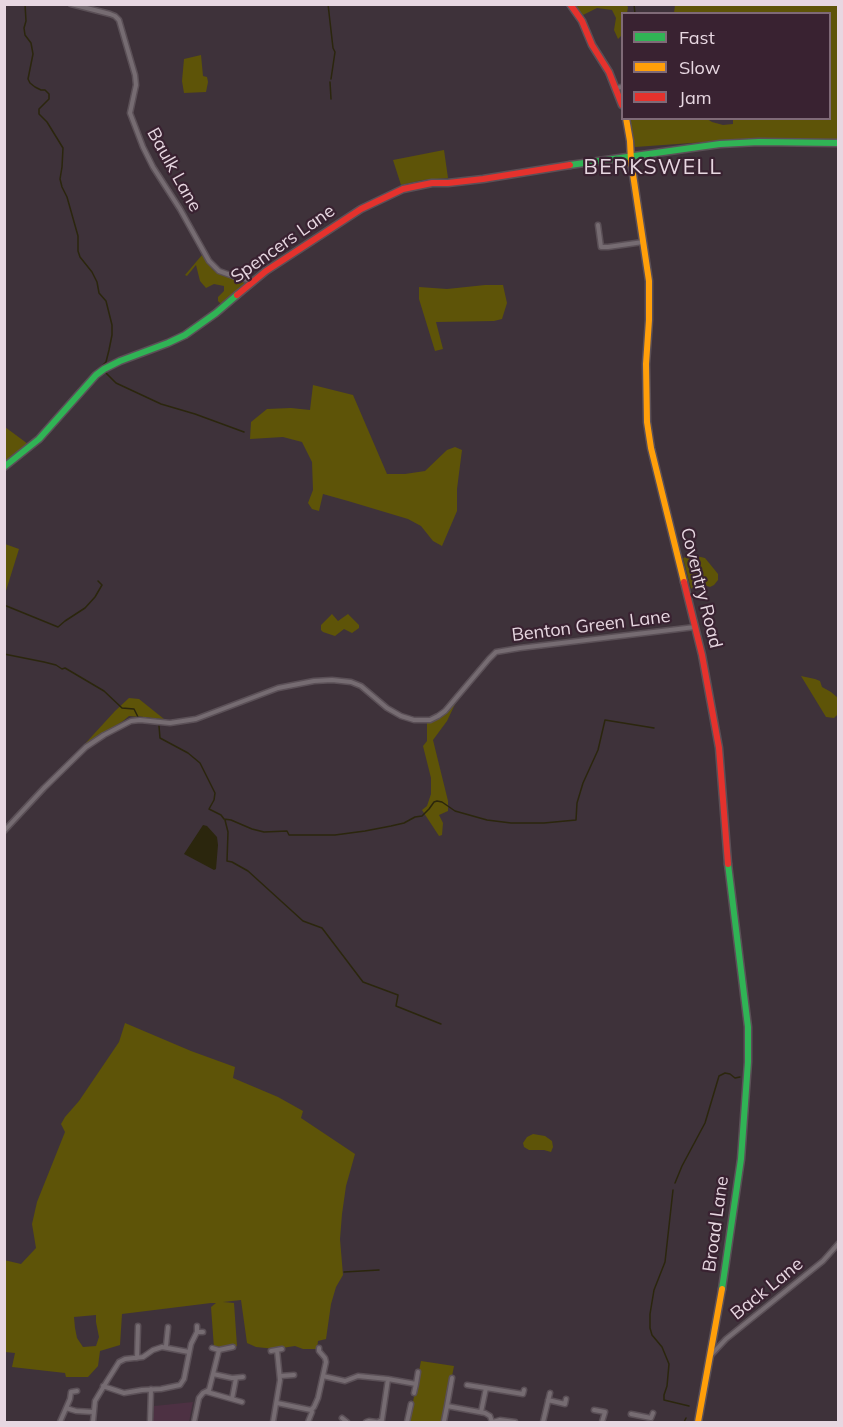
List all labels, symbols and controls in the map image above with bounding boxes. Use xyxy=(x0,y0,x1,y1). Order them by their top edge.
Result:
legend xyxy=(621,12,831,120)
text: Fast xyxy=(679,26,715,49)
text: Slow xyxy=(679,56,720,79)
text: Jam xyxy=(679,86,712,109)
street label: Baulk Lane xyxy=(142,124,206,216)
district label: BERKSWELL xyxy=(584,155,722,181)
street label: Spencers Lane xyxy=(227,200,339,288)
street label: Coventry Road xyxy=(676,526,726,650)
street label: Benton Green Lane xyxy=(510,606,672,646)
street label: Broad Lane xyxy=(699,1175,733,1273)
street label: Back Lane xyxy=(726,1253,808,1325)

